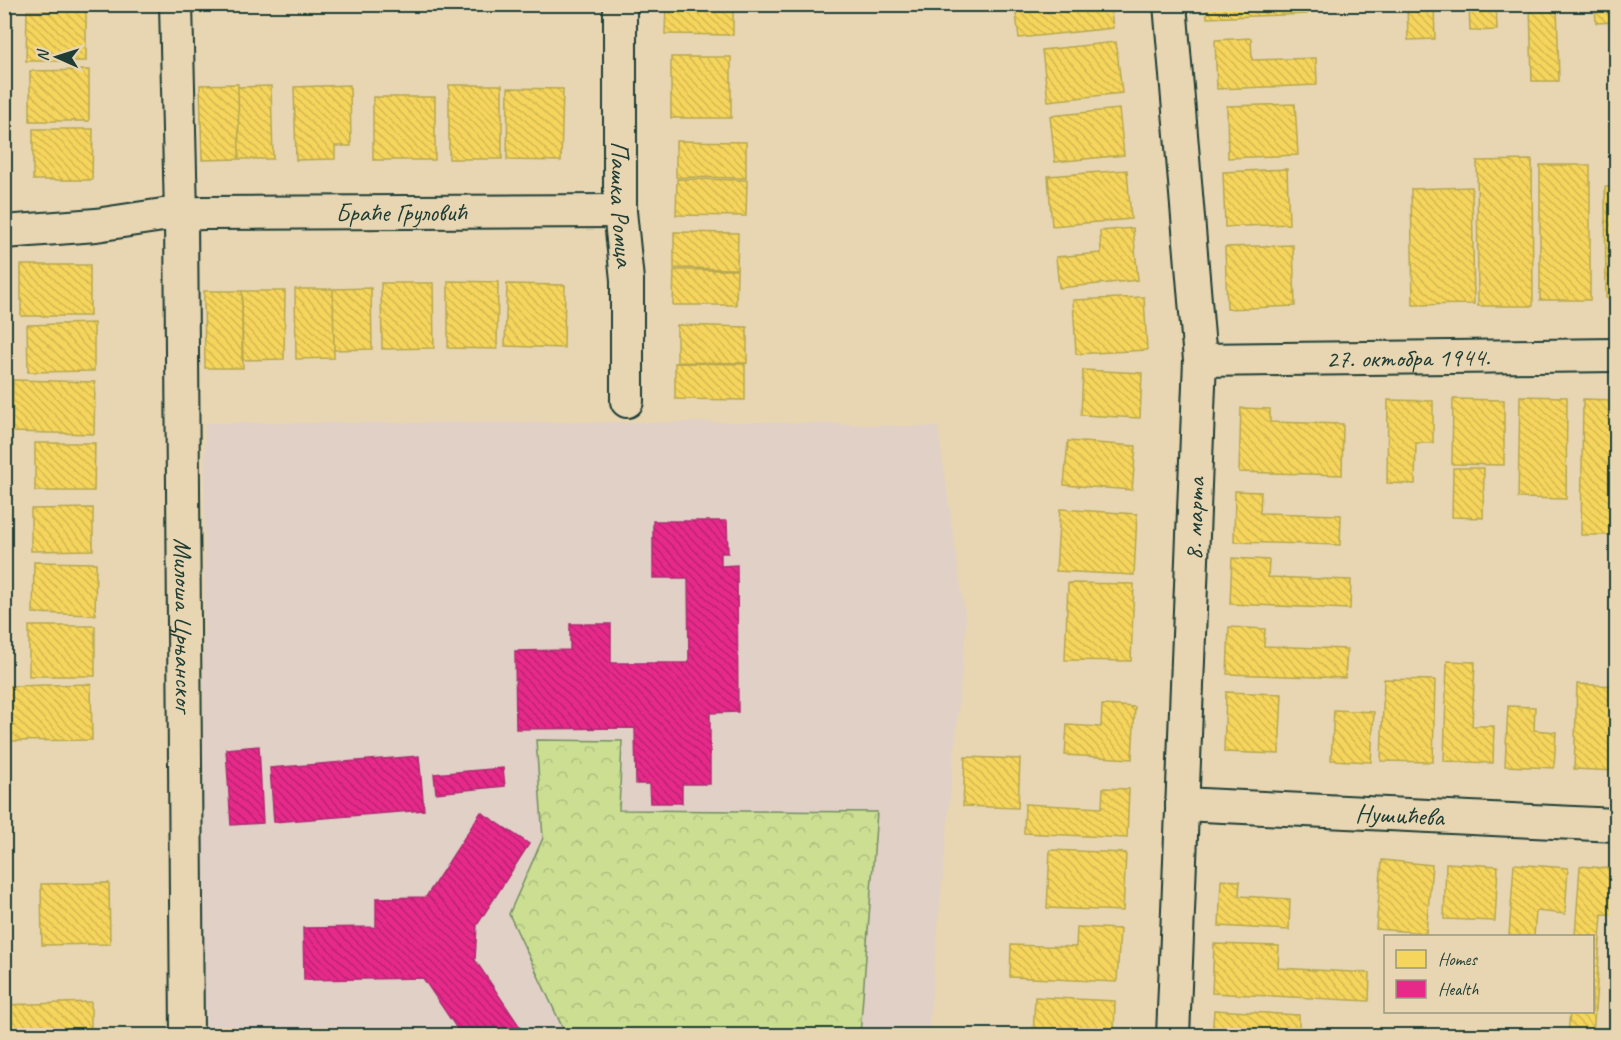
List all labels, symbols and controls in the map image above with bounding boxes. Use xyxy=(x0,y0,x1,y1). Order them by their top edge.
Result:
north arrow xyxy=(27,27,87,87)
text: N xyxy=(33,48,53,62)
street label: Пашка Ромца xyxy=(603,141,642,270)
street label: Браће Груловић xyxy=(335,196,468,229)
street label: 27. октобра 1944. xyxy=(1326,341,1491,375)
street label: 8. марта xyxy=(1177,475,1212,561)
street label: Милоша Црњанског xyxy=(166,538,201,716)
street label: Нушићева xyxy=(1355,796,1446,834)
legend xyxy=(1384,935,1594,1013)
text: Homes xyxy=(1438,948,1478,970)
text: Health xyxy=(1438,978,1479,1000)

